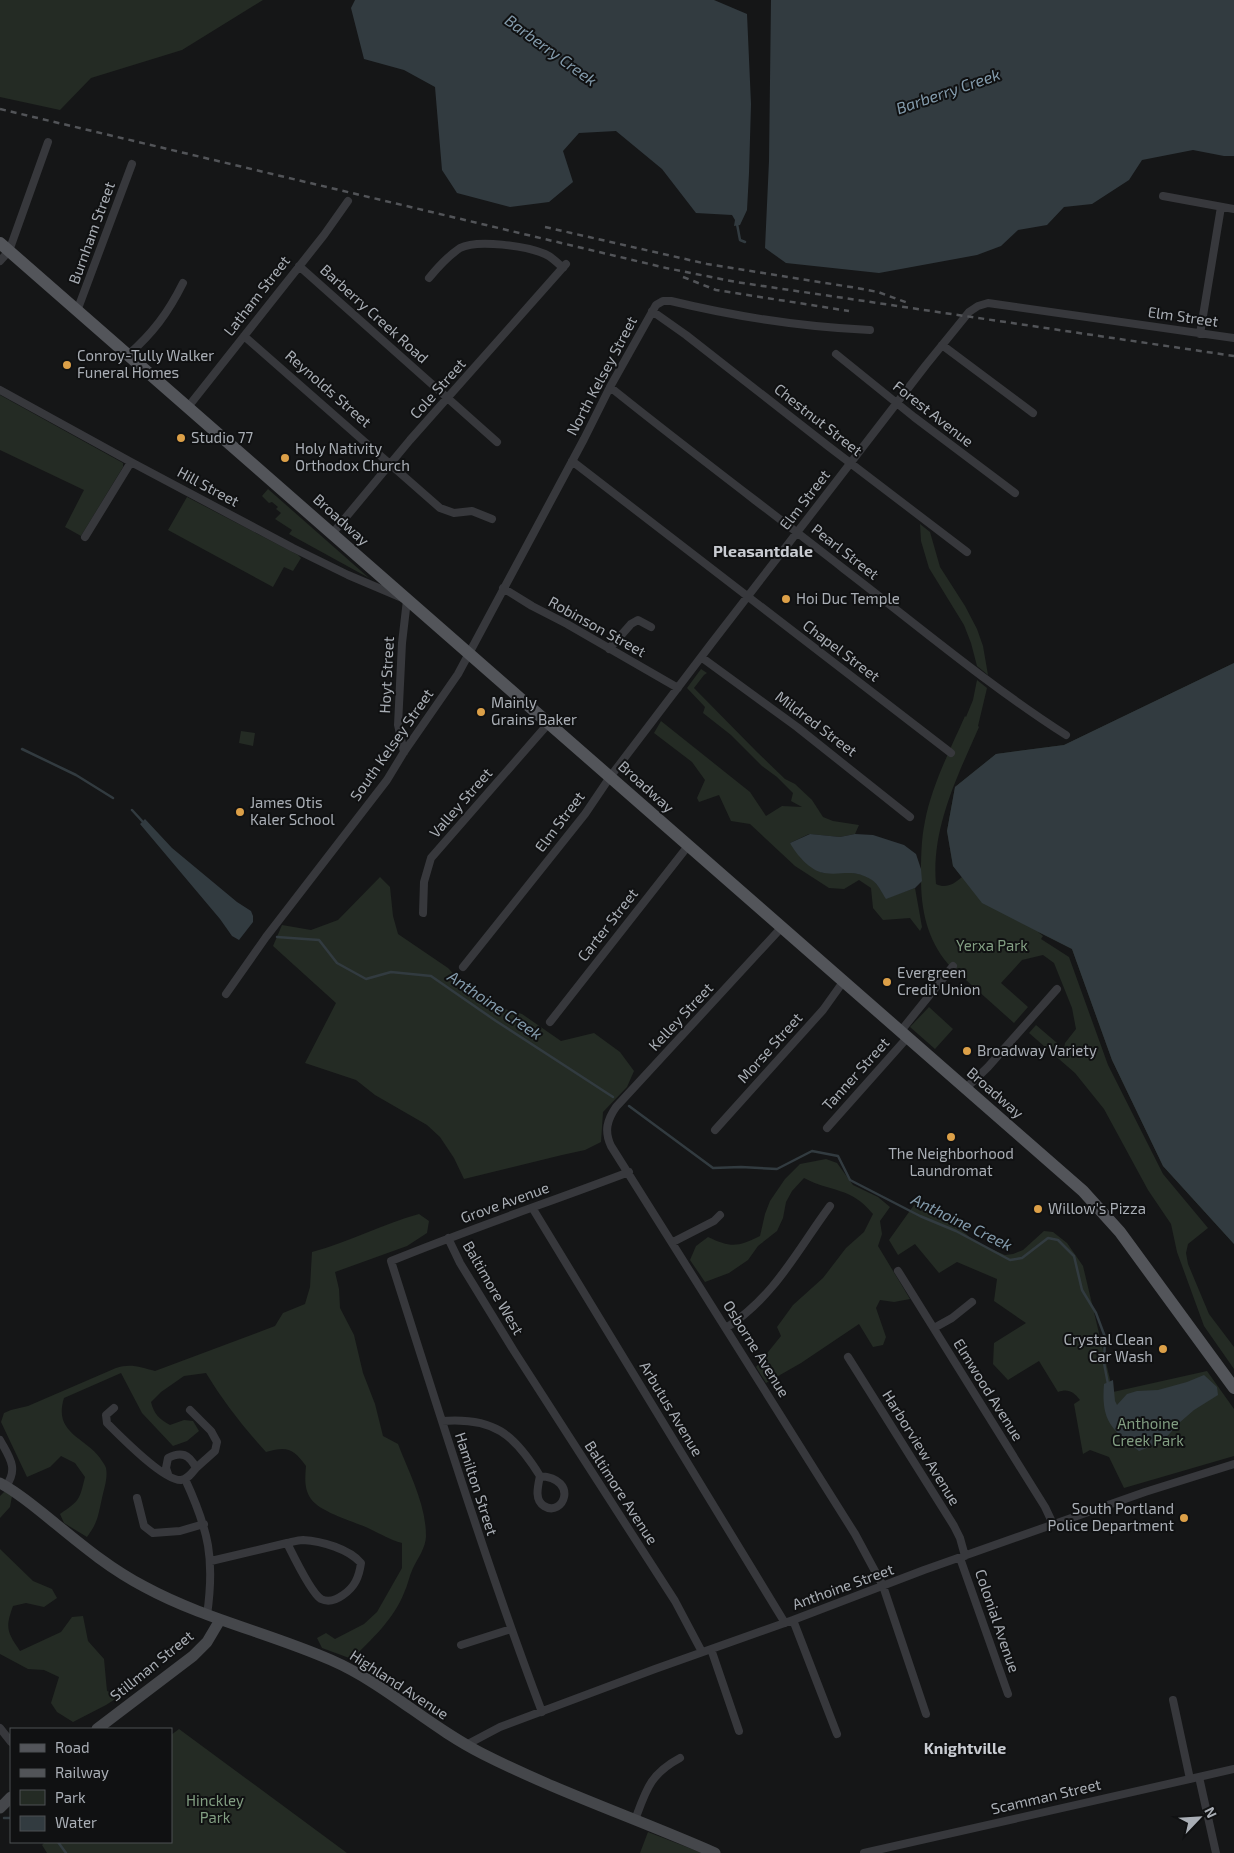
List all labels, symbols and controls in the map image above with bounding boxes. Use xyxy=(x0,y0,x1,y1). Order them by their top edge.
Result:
water label: Barberry Creek xyxy=(501,10,601,90)
water label: Barberry Creek xyxy=(893,64,1003,118)
street label: Burnham Street xyxy=(64,179,118,286)
street label: Latham Street xyxy=(219,251,293,339)
street label: Barberry Creek Road xyxy=(317,260,432,366)
street label: Elm Street xyxy=(1147,302,1220,330)
street label: North Kelsey Street xyxy=(562,313,640,438)
place label: Conroy-Tully Walker Funeral Homes xyxy=(77,346,214,381)
street label: Reynolds Street xyxy=(282,346,376,431)
street label: Cole Street xyxy=(406,354,469,422)
marker: Conroy-Tully Walker Funeral Homes xyxy=(61,359,73,371)
street label: Forest Avenue xyxy=(890,376,977,450)
street label: Chestnut Street xyxy=(771,379,866,459)
place label: Studio 77 xyxy=(191,428,253,446)
marker: Studio 77 xyxy=(175,432,187,444)
place label: Holy Nativity Orthodox Church xyxy=(295,439,410,474)
marker: Holy Nativity Orthodox Church xyxy=(279,452,291,464)
street label: Hill Street xyxy=(175,462,243,510)
street label: Elm Street xyxy=(775,466,833,533)
street label: Broadway xyxy=(310,489,373,549)
street label: Pearl Street xyxy=(808,519,883,583)
district label: Pleasantdale xyxy=(713,541,813,560)
place label: Hoi Duc Temple xyxy=(796,589,900,607)
street label: Robinson Street xyxy=(546,592,650,660)
marker: Hoi Duc Temple xyxy=(780,593,792,605)
street label: Chapel Street xyxy=(800,616,884,685)
street label: Hoyt Street xyxy=(375,636,397,714)
street label: South Kelsey Street xyxy=(346,685,437,804)
street label: Mildred Street xyxy=(772,687,861,760)
place label: Mainly Grains Baker xyxy=(491,693,577,728)
marker: Mainly Grains Baker xyxy=(475,706,487,718)
street label: Broadway xyxy=(615,756,678,816)
street label: Valley Street xyxy=(425,764,496,841)
street label: Elm Street xyxy=(531,787,588,855)
place label: James Otis Kaler School xyxy=(250,793,335,828)
marker: James Otis Kaler School xyxy=(234,806,246,818)
street label: Carter Street xyxy=(573,884,641,964)
park label: Yerxa Park xyxy=(956,936,1028,954)
place label: Evergreen Credit Union xyxy=(897,963,980,998)
water label: Anthoine Creek xyxy=(444,966,546,1043)
marker: Evergreen Credit Union xyxy=(881,976,893,988)
street label: Kelley Street xyxy=(644,978,716,1054)
street label: Morse Street xyxy=(733,1008,806,1086)
street label: Tanner Street xyxy=(818,1033,893,1113)
place label: Broadway Variety xyxy=(977,1041,1097,1059)
marker: Broadway Variety xyxy=(961,1045,973,1057)
street label: Broadway xyxy=(964,1063,1028,1122)
marker: The Neighborhood Laundromat xyxy=(945,1131,957,1143)
place label: The Neighborhood Laundromat xyxy=(888,1144,1014,1179)
street label: Grove Avenue xyxy=(458,1178,551,1226)
water label: Anthoine Creek xyxy=(908,1189,1016,1254)
place label: Willow's Pizza xyxy=(1048,1199,1146,1217)
marker: Willow's Pizza xyxy=(1032,1203,1044,1215)
street label: Baltimore West xyxy=(460,1237,528,1338)
street label: Osborne Avenue xyxy=(720,1297,794,1400)
place label: Crystal Clean Car Wash xyxy=(1063,1330,1153,1365)
street label: Elmwood Avenue xyxy=(950,1335,1028,1444)
marker: Crystal Clean Car Wash xyxy=(1157,1343,1169,1355)
street label: Arbutus Avenue xyxy=(636,1358,707,1459)
street label: Harborview Avenue xyxy=(879,1387,965,1508)
park label: Anthoine Creek Park xyxy=(1112,1414,1184,1449)
street label: Hamilton Street xyxy=(452,1430,502,1538)
street label: Baltimore Avenue xyxy=(582,1437,662,1548)
place label: South Portland Police Department xyxy=(1048,1499,1174,1534)
marker: South Portland Police Department xyxy=(1178,1512,1190,1524)
street label: Anthoine Street xyxy=(790,1559,896,1613)
street label: Colonial Avenue xyxy=(972,1567,1024,1675)
street label: Stillman Street xyxy=(106,1626,197,1704)
street label: Highland Avenue xyxy=(347,1646,452,1723)
legend xyxy=(10,1728,172,1843)
text: Road xyxy=(55,1738,90,1756)
district label: Knightville xyxy=(924,1738,1006,1757)
text: Railway xyxy=(55,1763,109,1781)
street label: Scamman Street xyxy=(989,1775,1103,1817)
text: Park xyxy=(55,1788,86,1806)
park label: Hinckley Park xyxy=(186,1791,244,1826)
north arrow xyxy=(1174,1793,1224,1843)
text: N xyxy=(1201,1804,1221,1820)
text: Water xyxy=(55,1813,97,1831)

